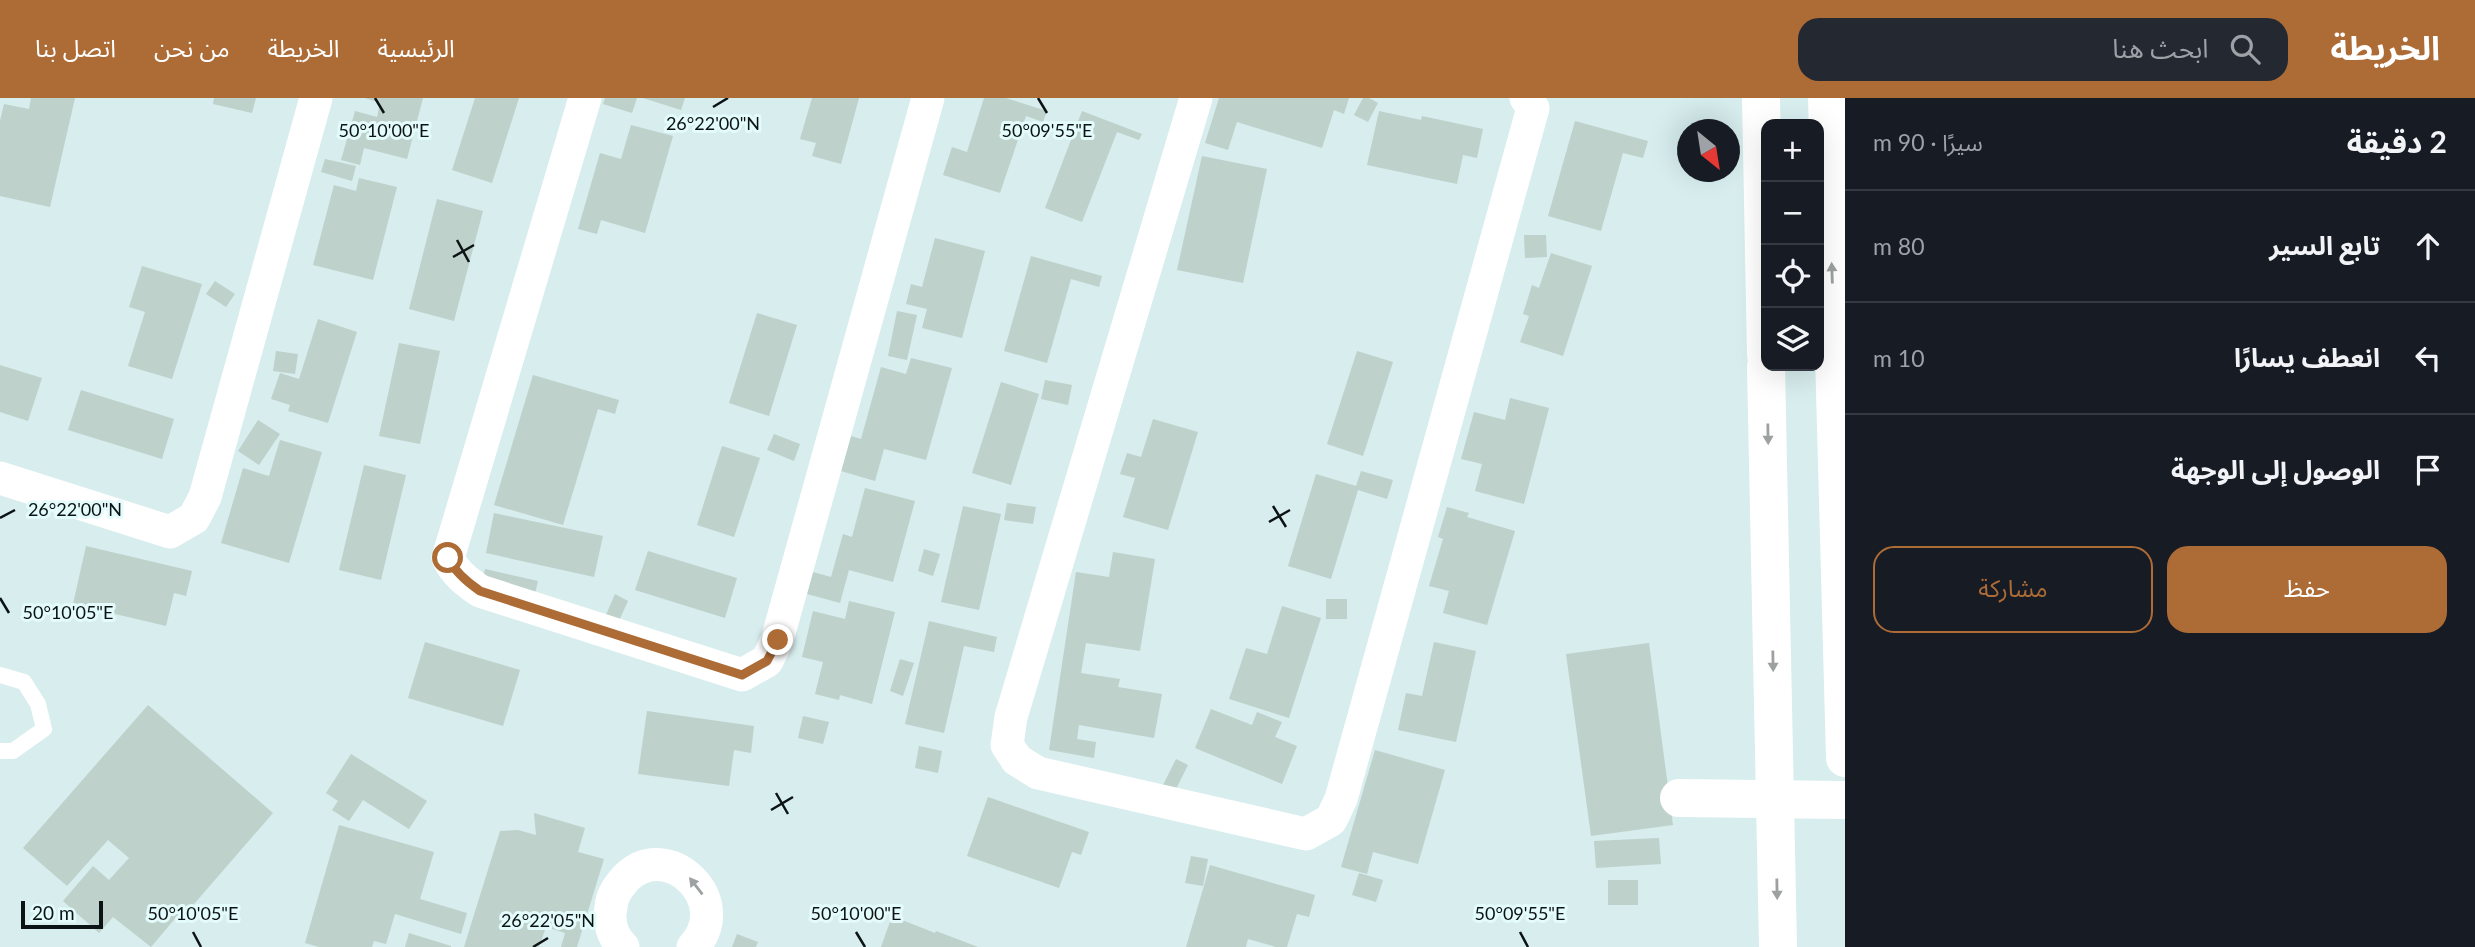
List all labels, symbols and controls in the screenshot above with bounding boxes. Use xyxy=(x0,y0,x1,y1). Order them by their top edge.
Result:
search box xyxy=(1798,18,2288,81)
text: الخريطة xyxy=(2330,27,2440,67)
icon: search xyxy=(2226,30,2264,68)
text: ابحث هنا xyxy=(2112,32,2208,64)
text: اتصل بنا xyxy=(35,33,116,62)
text: من نحن xyxy=(154,33,230,62)
text: الخريطة xyxy=(268,33,339,62)
text: الرئيسية xyxy=(377,33,455,62)
text: 26°22'00"N xyxy=(666,112,760,134)
text: 50°10'00"E xyxy=(339,119,429,141)
text: 50°09'55"E xyxy=(1002,119,1092,141)
north arrow xyxy=(1677,119,1740,182)
map controls xyxy=(1761,119,1824,371)
button: + xyxy=(1761,119,1824,182)
text: 2 دقيقة xyxy=(2347,123,2447,159)
text: سيرًا · 90 m xyxy=(1873,128,1983,156)
button: − xyxy=(1761,182,1824,245)
icon: ahead xyxy=(2409,227,2447,265)
text: تابع السير xyxy=(2269,229,2380,261)
text: 80 m xyxy=(1873,232,1925,260)
button: locate xyxy=(1761,245,1824,308)
one-way arrow xyxy=(1826,262,1838,284)
button: layers xyxy=(1761,308,1824,371)
icon: left xyxy=(2409,339,2447,377)
text: انعطف يسارًا xyxy=(2234,341,2380,373)
text: 10 m xyxy=(1873,344,1925,372)
one-way arrow xyxy=(1762,423,1774,445)
icon: arrive xyxy=(2409,451,2447,489)
text: الوصول إلى الوجهة xyxy=(2171,453,2380,485)
text: 26°22'00"N xyxy=(28,498,122,520)
route start xyxy=(432,542,463,573)
button: مشاركة xyxy=(1873,546,2153,633)
button: حفظ xyxy=(2167,546,2447,633)
text: 50°10'05"E xyxy=(23,601,113,623)
route end xyxy=(762,624,793,655)
one-way arrow xyxy=(1767,651,1778,673)
one-way arrow xyxy=(688,877,703,895)
one-way arrow xyxy=(1771,878,1783,900)
scale bar xyxy=(21,898,103,930)
text: 20 m xyxy=(32,901,75,924)
text: 50°10'05"E xyxy=(148,902,238,924)
text: 50°10'00"E xyxy=(811,902,901,924)
text: 50°09'55"E xyxy=(1475,902,1565,924)
text: 26°22'05"N xyxy=(501,909,595,931)

